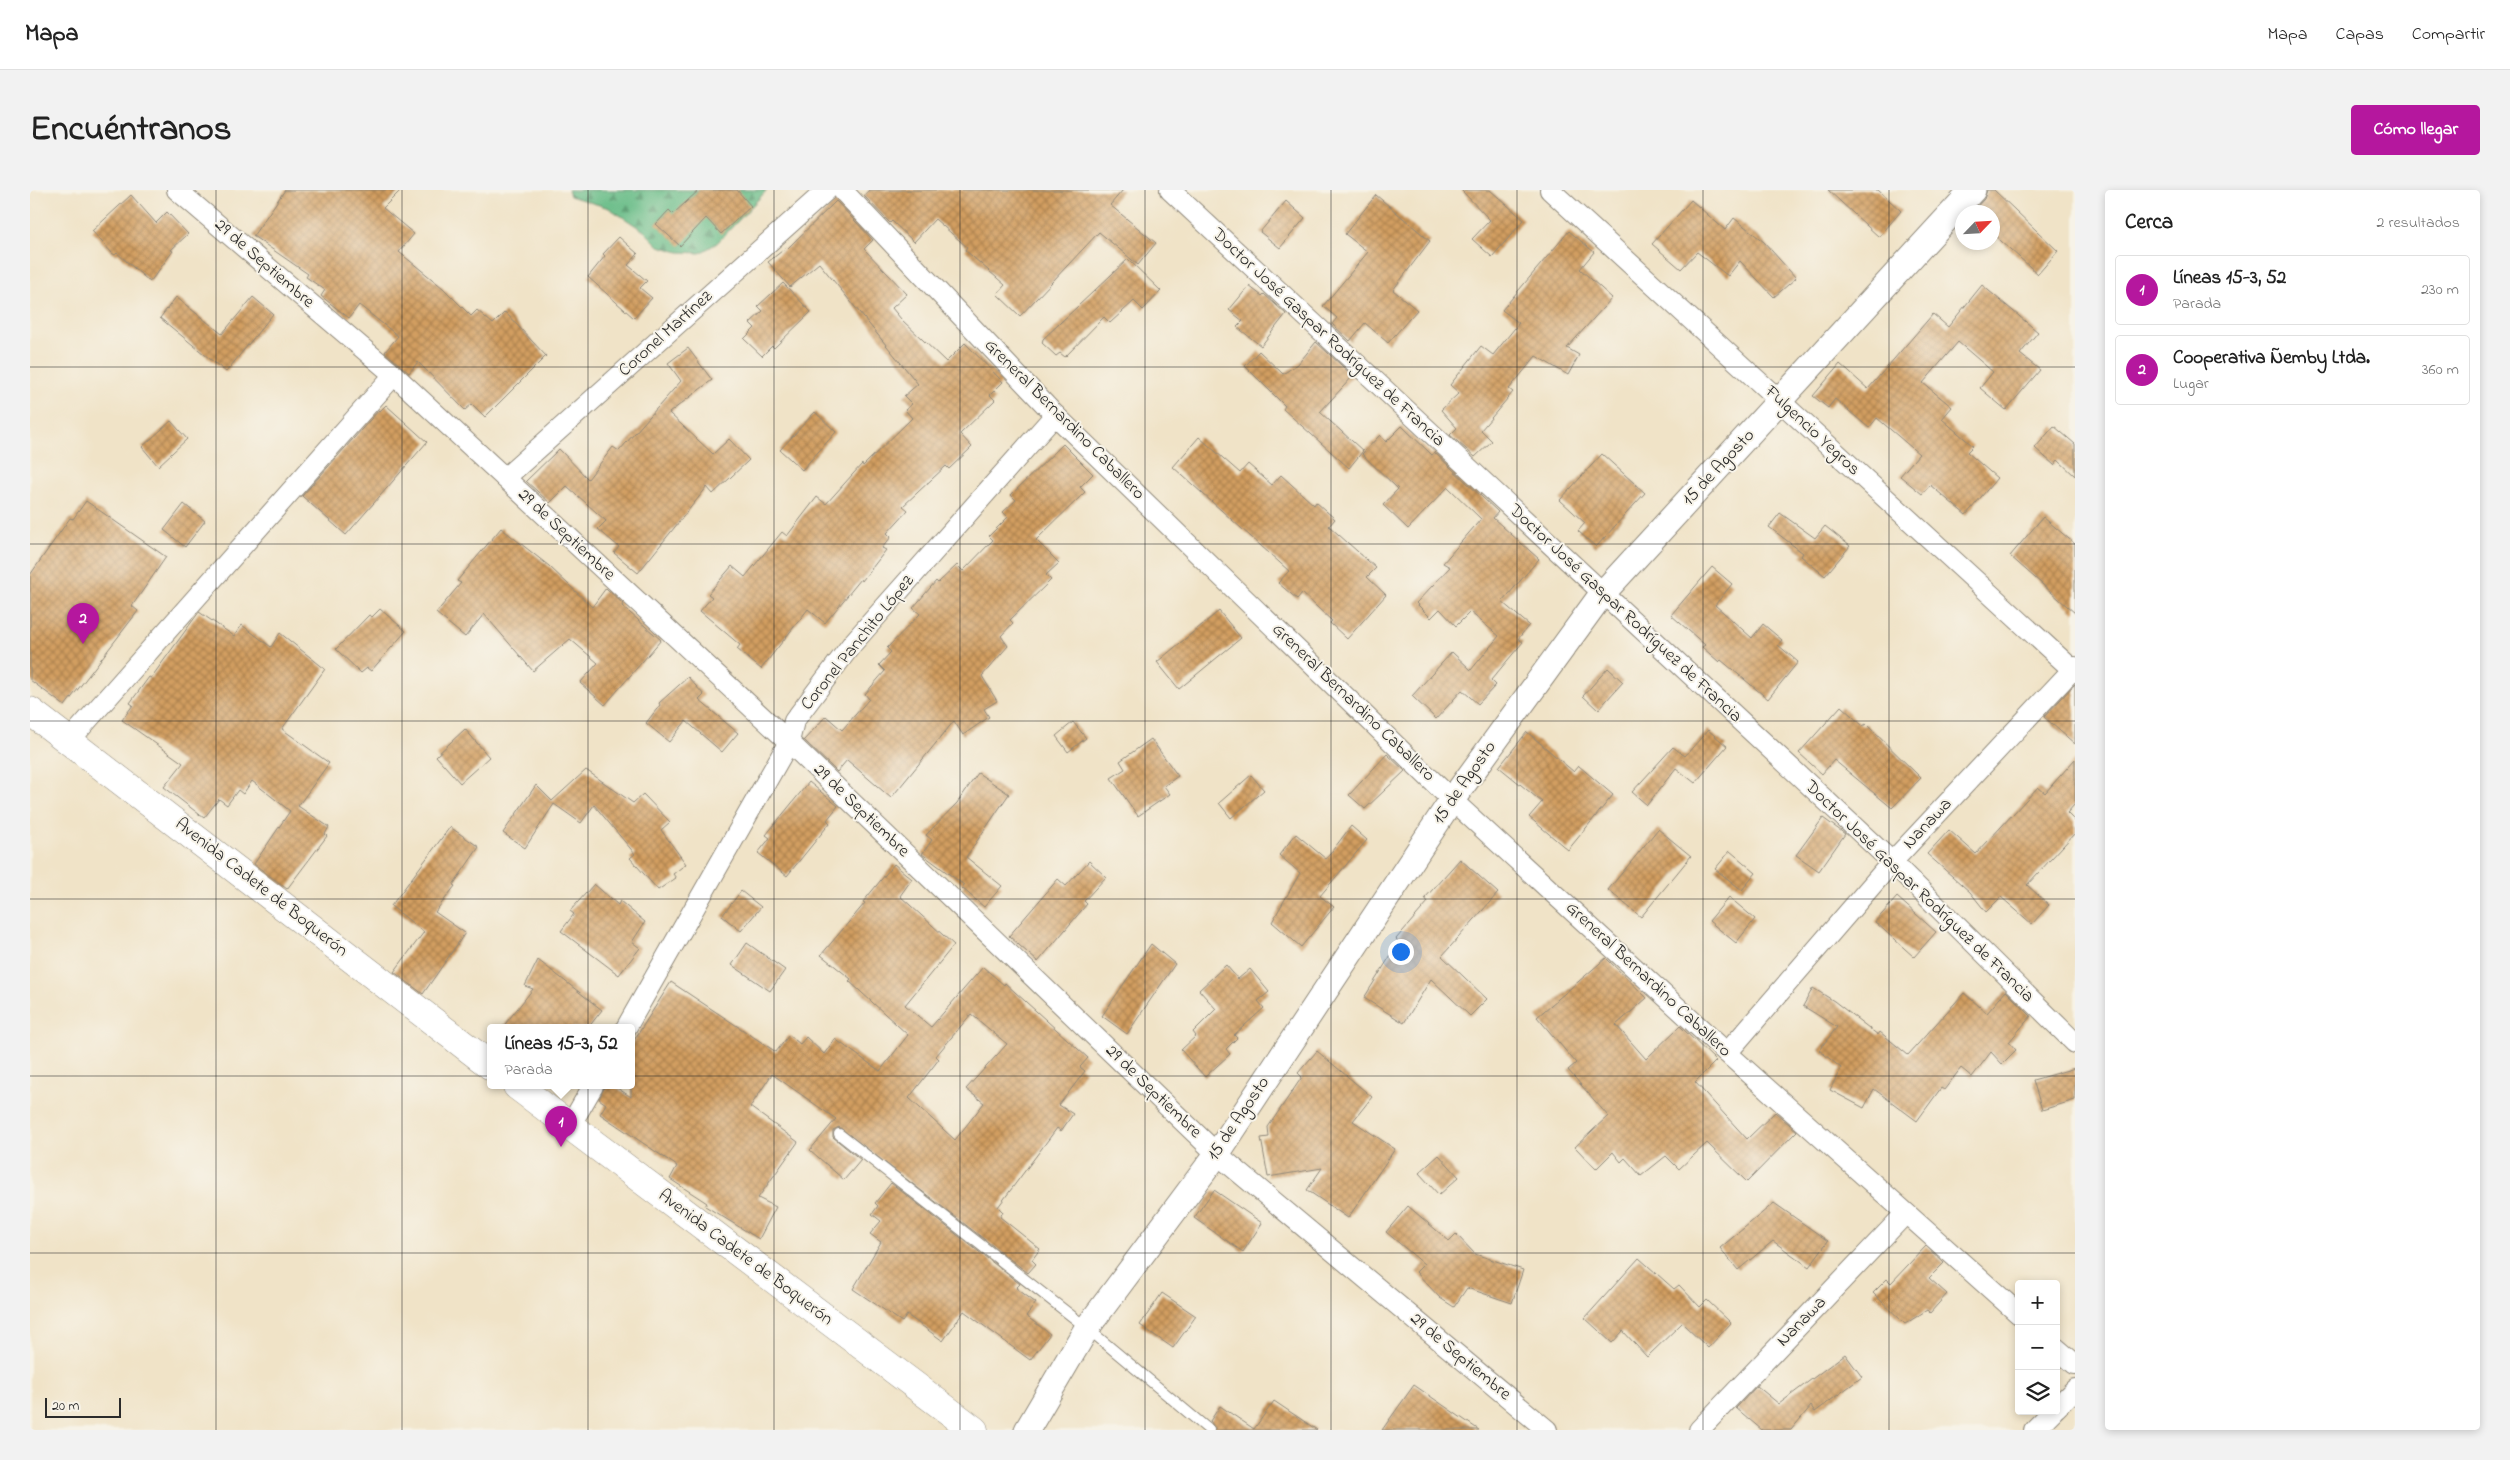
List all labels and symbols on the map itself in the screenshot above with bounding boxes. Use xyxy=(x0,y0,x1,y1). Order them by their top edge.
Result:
north arrow xyxy=(1955,205,2000,250)
street label: 29 de Septiembre xyxy=(208,213,321,316)
street label: Doctor José Gaspar Rodríguez de Francia xyxy=(1204,222,1450,454)
street label: Coronel Martínez xyxy=(613,284,719,383)
street label: Greneral Bernardino Caballero xyxy=(978,334,1150,506)
street label: Fulgencio Yegros xyxy=(1757,379,1866,483)
street label: 15 de Agosto xyxy=(1677,424,1762,513)
street label: 29 de Septiembre xyxy=(511,483,621,588)
street label: Doctor José Gaspar Rodríguez de Francia xyxy=(1501,498,1747,730)
street label: Coronel Panchito López xyxy=(795,569,921,716)
pin: 2 xyxy=(67,603,99,644)
street label: Greneral Bernardino Caballero xyxy=(1265,618,1441,788)
street label: 15 de Agosto xyxy=(1427,736,1504,830)
street label: 29 de Septiembre xyxy=(807,758,916,865)
street label: Doctor José Gaspar Rodríguez de Francia xyxy=(1797,774,2040,1010)
street label: Nanawa xyxy=(1897,792,1959,856)
street label: Avenida Cadete de Boquerón xyxy=(169,812,353,964)
street label: Greneral Bernardino Caballero xyxy=(1559,896,1737,1064)
your location xyxy=(1388,939,1414,965)
street label: 29 de Septiembre xyxy=(1099,1039,1208,1146)
street label: 15 de Agosto xyxy=(1201,1072,1278,1167)
pin: 1 xyxy=(545,1106,577,1147)
street label: Avenida Cadete de Boquerón xyxy=(652,1183,838,1333)
street label: Nanawa xyxy=(1771,1291,1833,1353)
street label: 29 de Septiembre xyxy=(1404,1307,1517,1408)
scale bar xyxy=(45,1395,121,1418)

